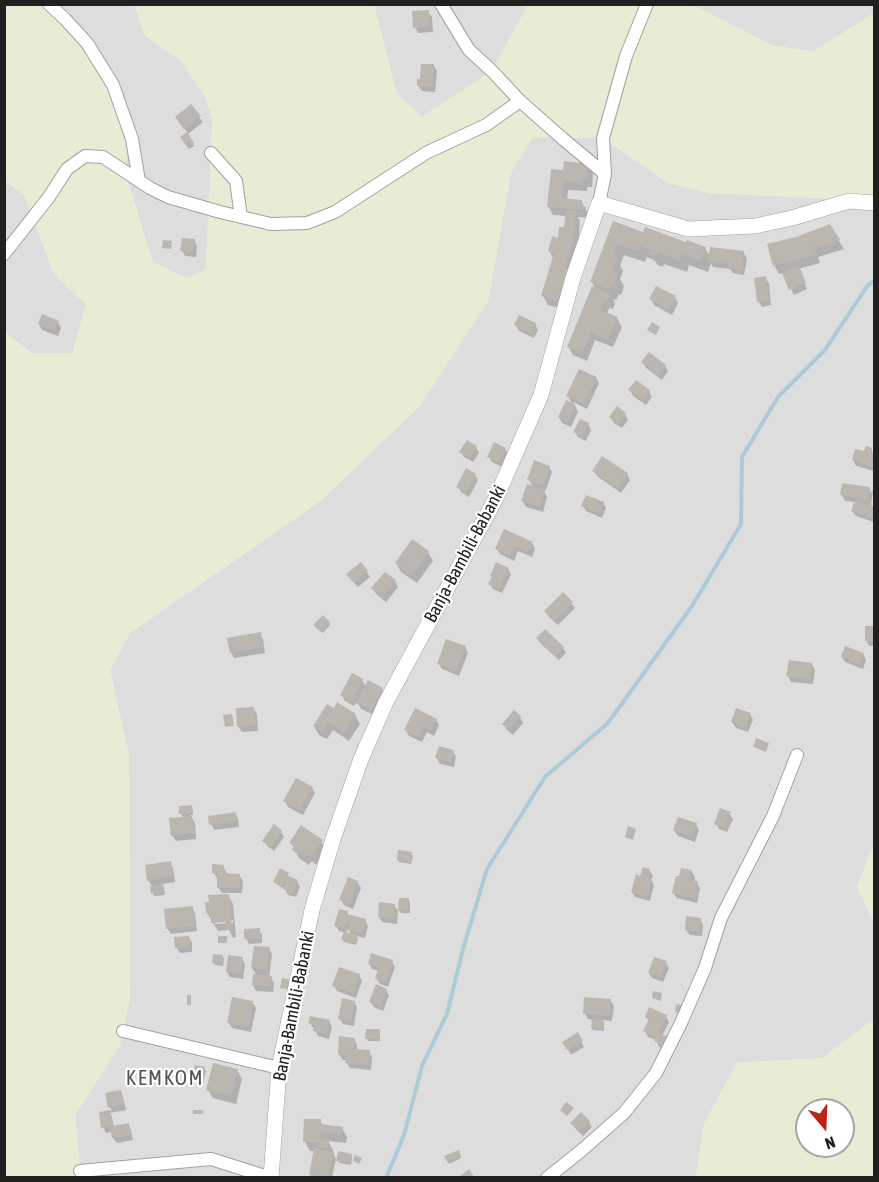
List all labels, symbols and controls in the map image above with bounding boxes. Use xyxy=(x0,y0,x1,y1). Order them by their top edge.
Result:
street label: Banja-Bambili-Babanki xyxy=(420,482,510,626)
street label: Banja-Bambili-Babanki xyxy=(269,929,319,1083)
district label: KEMKOM xyxy=(126,1065,204,1091)
north arrow xyxy=(795,1098,855,1158)
text: N xyxy=(823,1133,838,1153)

